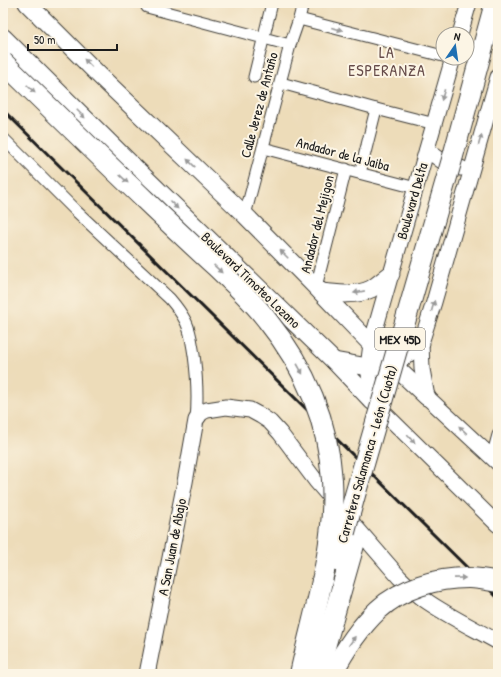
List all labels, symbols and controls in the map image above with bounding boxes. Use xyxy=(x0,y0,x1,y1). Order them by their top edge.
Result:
scale bar xyxy=(28,26,117,52)
one-way arrow xyxy=(331,26,343,32)
north arrow xyxy=(435,26,475,66)
text: N xyxy=(453,29,462,44)
text: 50 m xyxy=(34,31,55,48)
district label: LA ESPERANZA xyxy=(348,41,426,81)
street label: Calle Jerez de Antaño xyxy=(235,50,282,160)
one-way arrow xyxy=(83,58,93,68)
one-way arrow xyxy=(26,84,36,94)
one-way arrow xyxy=(440,90,446,102)
one-way arrow xyxy=(76,109,86,119)
street label: Andador de la Jaiba xyxy=(295,132,392,175)
one-way arrow xyxy=(477,134,483,146)
one-way arrow xyxy=(186,159,196,168)
street label: Boulevard Delta xyxy=(391,160,432,241)
street label: Andador del Mejigon xyxy=(295,173,339,275)
one-way arrow xyxy=(119,175,129,184)
one-way arrow xyxy=(169,200,178,209)
street label: Boulevard Timoteo Lozano xyxy=(198,227,305,332)
one-way arrow xyxy=(279,249,289,259)
one-way arrow xyxy=(213,265,223,274)
one-way arrow xyxy=(353,289,365,295)
one-way arrow xyxy=(430,300,436,312)
road number: MEX 45D xyxy=(375,328,425,350)
one-way arrow xyxy=(297,363,303,375)
street label: Carretera Salamanca - León (Cuota) xyxy=(332,363,401,545)
one-way arrow xyxy=(458,426,468,435)
one-way arrow xyxy=(406,434,416,444)
street label: A San Juan de Abajo xyxy=(153,496,191,597)
one-way arrow xyxy=(454,575,467,581)
one-way arrow xyxy=(348,635,356,646)

